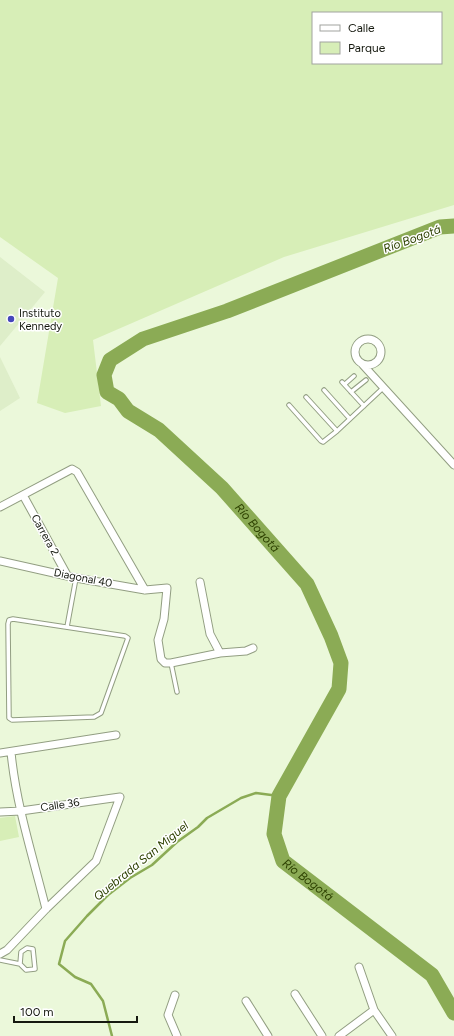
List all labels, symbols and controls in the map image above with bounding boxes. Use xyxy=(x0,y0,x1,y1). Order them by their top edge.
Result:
legend xyxy=(312,12,442,64)
text: Calle xyxy=(348,21,375,35)
text: Parque xyxy=(348,41,386,55)
water label: Río Bogotá xyxy=(381,222,443,256)
place label: Instituto Kennedy xyxy=(19,307,62,333)
marker: Instituto Kennedy xyxy=(6,314,16,324)
water label: Río Bogotá xyxy=(232,500,282,555)
street label: Carrera 2 xyxy=(28,512,62,558)
street label: Diagonal 40 xyxy=(53,566,113,590)
street label: Calle 36 xyxy=(40,796,80,814)
water label: Quebrada San Miguel xyxy=(91,818,191,904)
water label: Río Bogotá xyxy=(280,856,336,904)
scale bar xyxy=(14,998,137,1024)
text: 100 m xyxy=(20,1005,54,1019)

